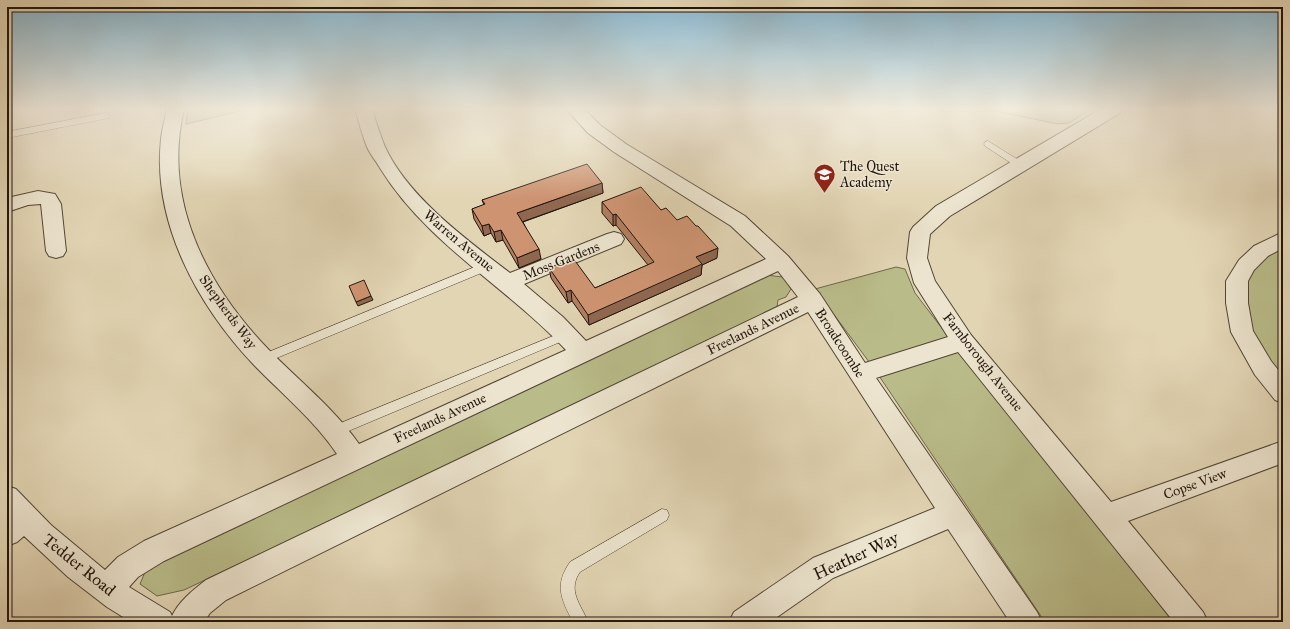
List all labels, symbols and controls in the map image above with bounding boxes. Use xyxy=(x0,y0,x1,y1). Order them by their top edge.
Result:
place label: The Quest Academy xyxy=(839,158,899,191)
school or university icon: The Quest Academy xyxy=(812,161,838,194)
street label: Warren Avenue xyxy=(420,206,498,276)
street label: Moss Gardens xyxy=(520,238,602,284)
street label: Shepherds Way xyxy=(195,272,261,353)
street label: Freelands Avenue xyxy=(704,299,802,359)
street label: Broadcoombe xyxy=(811,305,869,381)
street label: Farnborough Avenue xyxy=(939,309,1027,415)
street label: Freelands Avenue xyxy=(391,389,489,447)
street label: Copse View xyxy=(1161,464,1230,503)
street label: Heather Way xyxy=(810,527,903,585)
street label: Tedder Road xyxy=(38,529,120,601)

